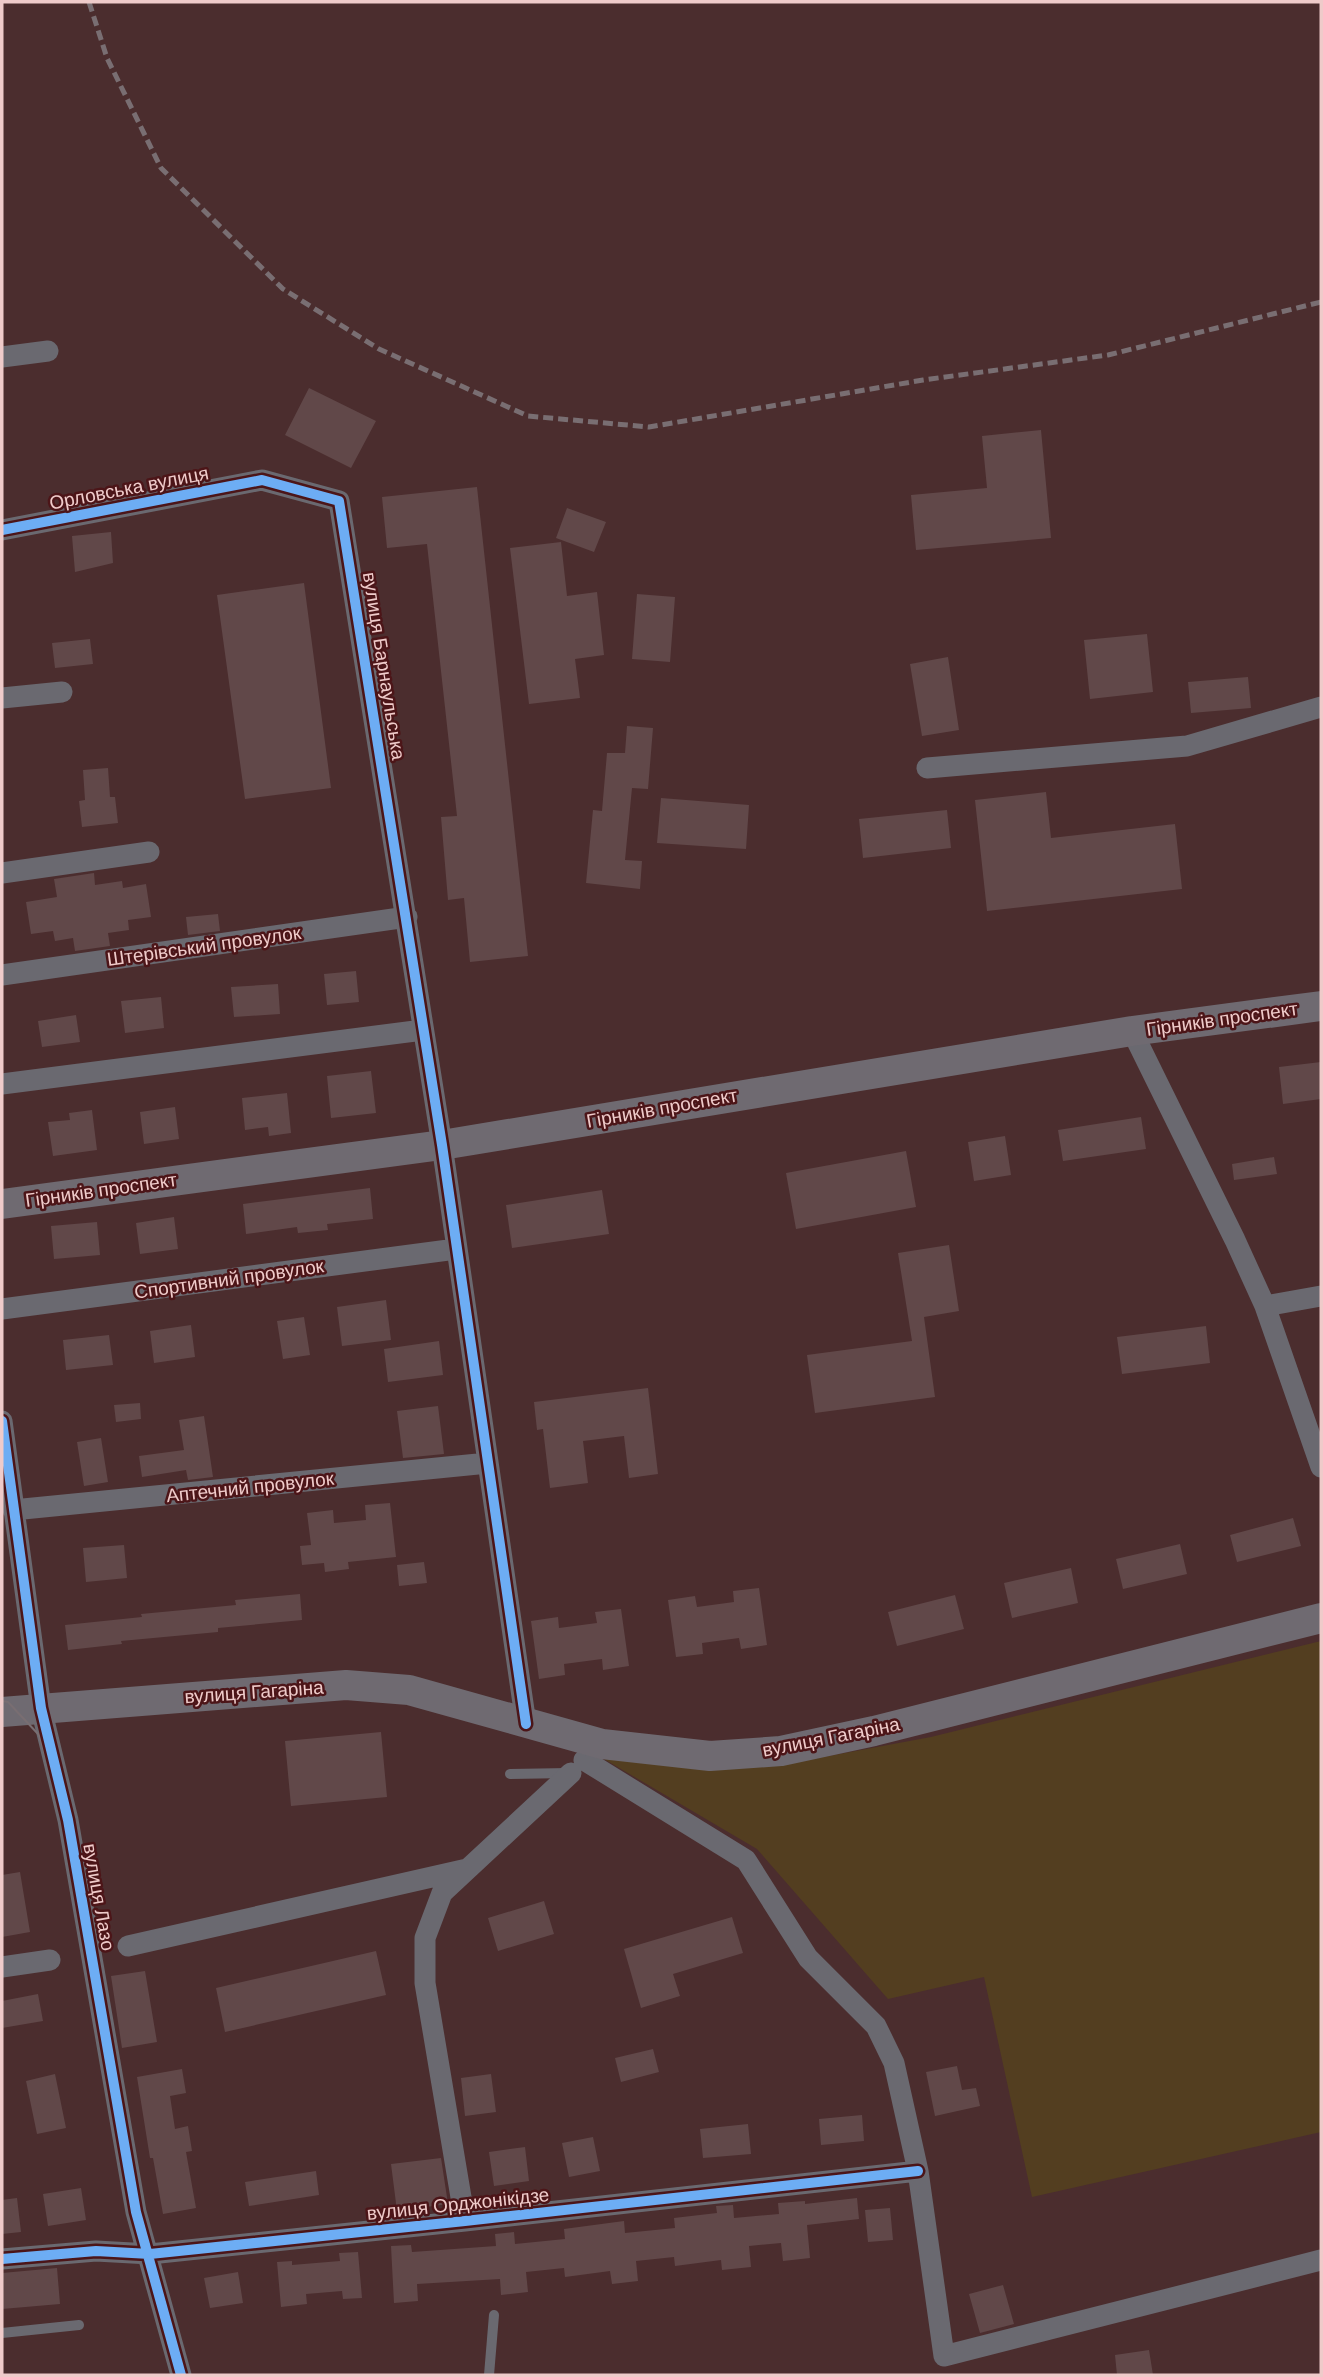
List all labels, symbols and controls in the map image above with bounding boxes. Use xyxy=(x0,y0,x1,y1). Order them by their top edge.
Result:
street label: Орловська вулиця xyxy=(47,460,211,516)
street label: вулиця Барнаульська xyxy=(357,570,411,762)
street label: Штерівський провулок xyxy=(105,920,303,972)
street label: Гірників проспект xyxy=(1145,996,1300,1042)
street label: Гірників проспект xyxy=(585,1082,740,1134)
street label: Гірників проспект xyxy=(24,1167,179,1213)
street label: Спортивний провулок xyxy=(133,1253,326,1305)
street label: Аптечний провулок xyxy=(165,1466,336,1508)
street label: вулиця Гагаріна xyxy=(184,1675,325,1709)
street label: вулиця Гагаріна xyxy=(760,1711,902,1763)
street label: вулиця Лазо xyxy=(77,1841,121,1953)
street label: вулиця Орджонікідзе xyxy=(366,2182,550,2226)

